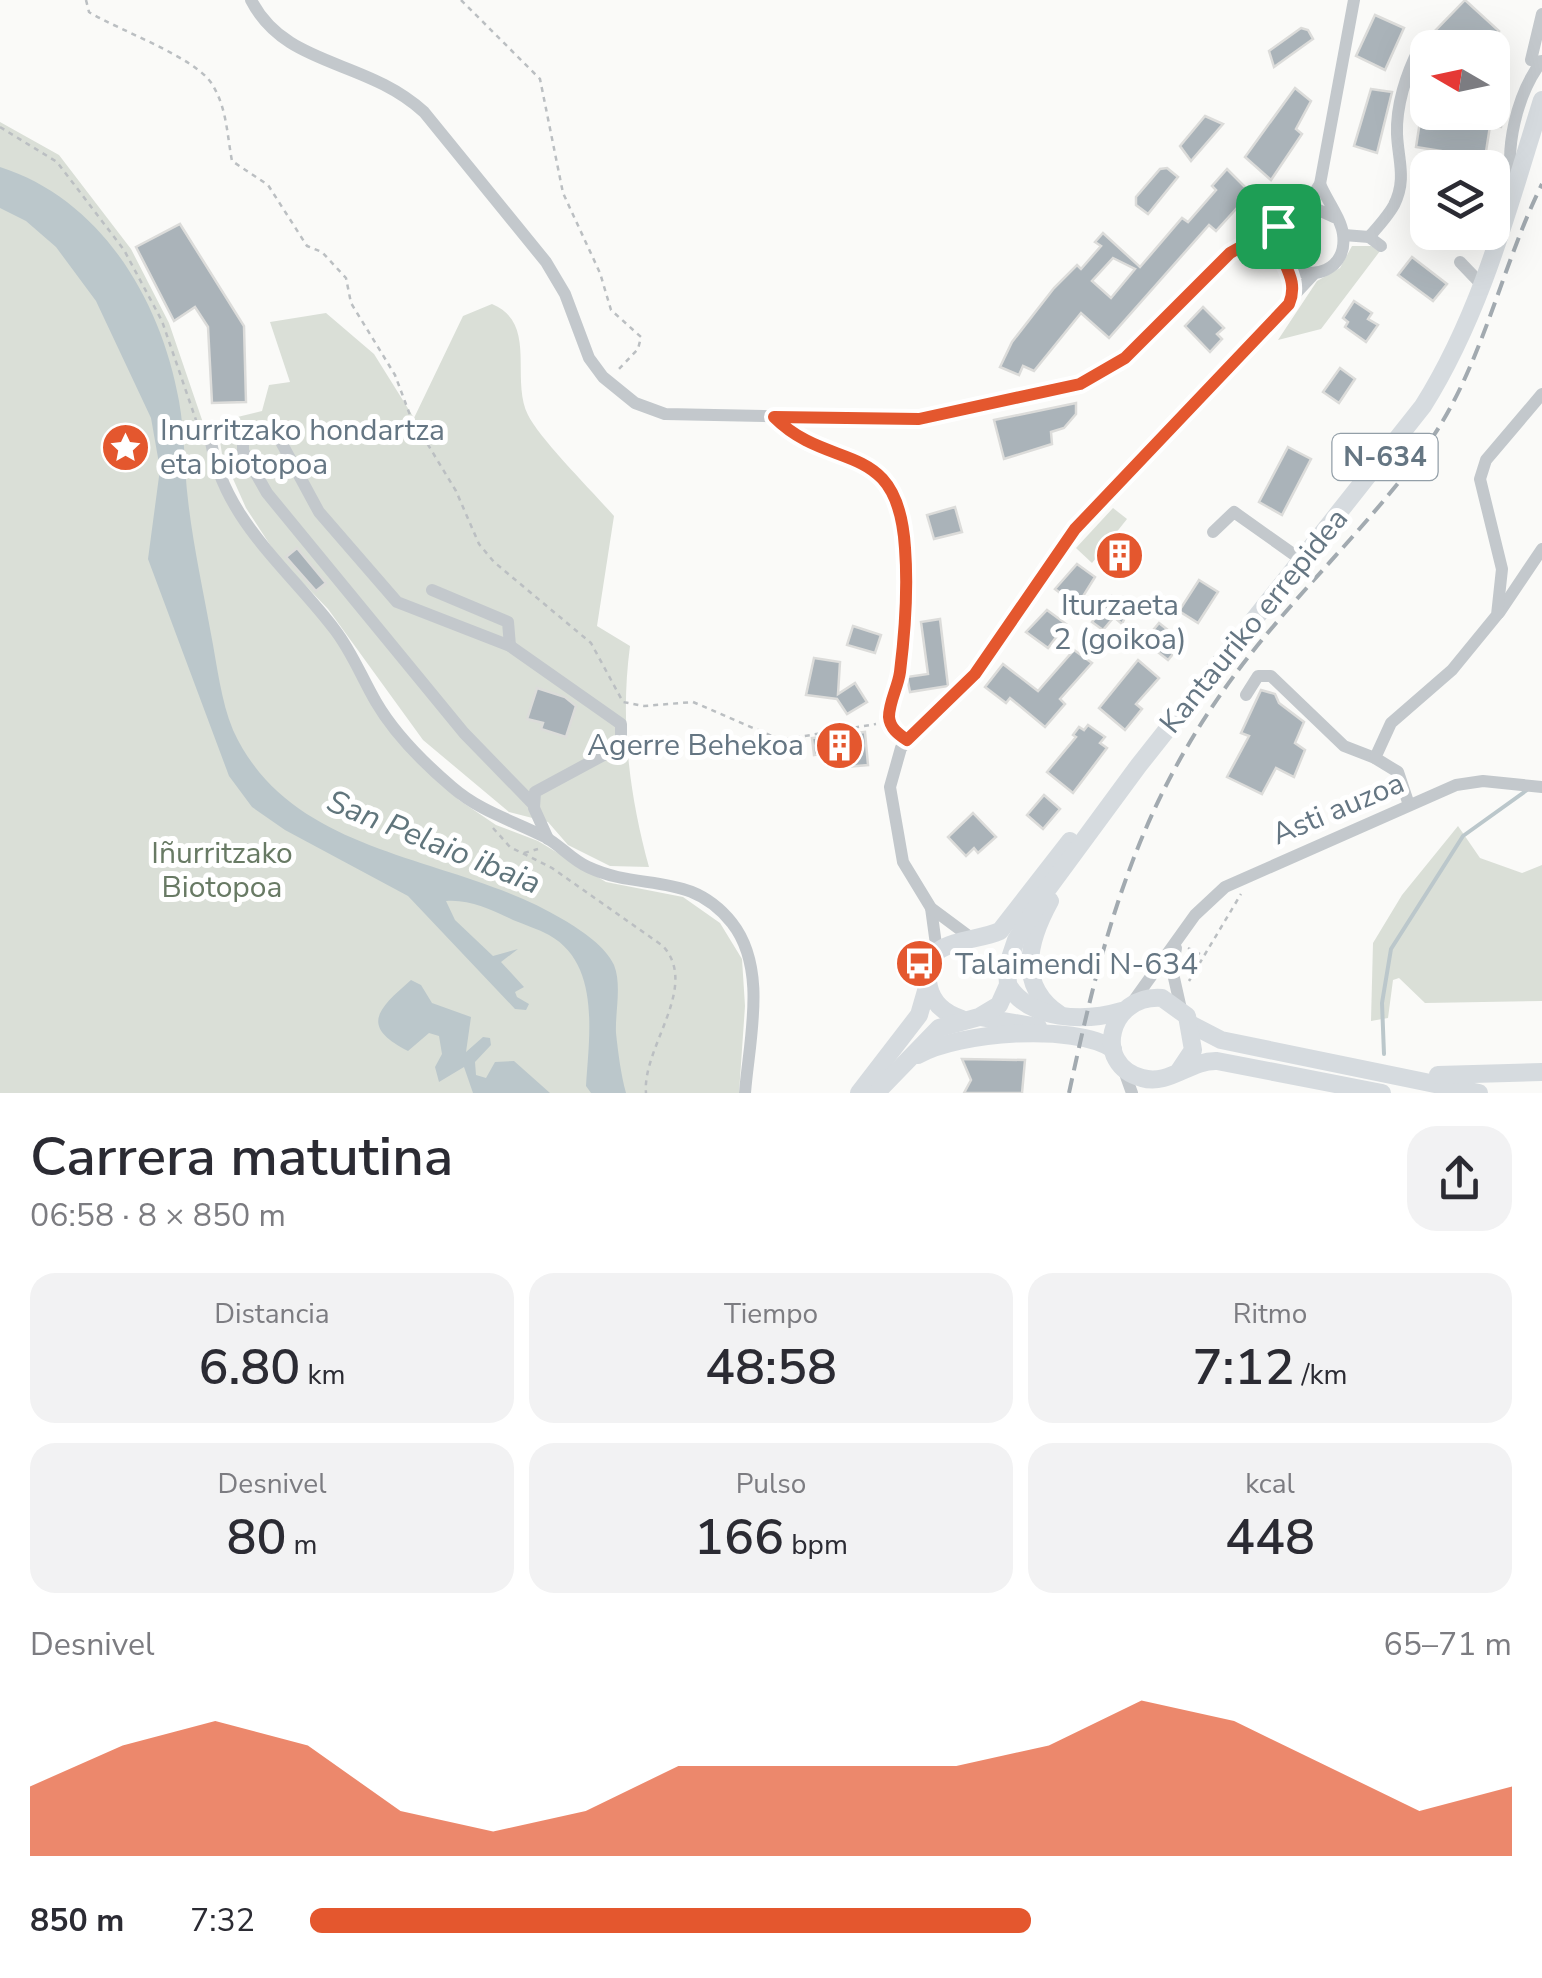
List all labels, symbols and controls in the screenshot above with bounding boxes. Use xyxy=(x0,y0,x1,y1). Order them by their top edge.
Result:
north arrow xyxy=(1410,30,1510,130)
map controls xyxy=(1410,30,1510,250)
button: layers xyxy=(1410,150,1510,250)
pin xyxy=(1236,184,1321,269)
icon: arrive xyxy=(1251,199,1306,254)
place label: Inurritzako hondartza eta biotopoa xyxy=(160,410,445,485)
place icon: Inurritzako hondartza eta biotopoa xyxy=(99,421,151,473)
road number: N-634 xyxy=(1332,434,1438,480)
street label: Kantauriko errepidea xyxy=(1150,500,1358,742)
building icon: Iturzaeta 2 (goikoa) xyxy=(1094,530,1146,582)
place label: Iturzaeta 2 (goikoa) xyxy=(1054,585,1186,660)
building icon: Agerre Behekoa xyxy=(813,719,865,771)
place label: Agerre Behekoa xyxy=(587,725,804,766)
street label: Asti auzoa xyxy=(1266,763,1410,855)
water label: San Pelaio ibaia xyxy=(321,780,547,904)
park label: Iñurritzako Biotopoa xyxy=(151,833,293,908)
bus stop icon: Talaimendi N-634 xyxy=(894,938,946,990)
place label: Talaimendi N-634 xyxy=(955,944,1198,985)
text: Carrera matutina xyxy=(30,1119,453,1194)
button: share xyxy=(1407,1126,1512,1231)
text: 06:58 · 8 × 850 m xyxy=(30,1194,286,1237)
text: Distancia xyxy=(214,1295,330,1333)
text: Tiempo xyxy=(724,1295,818,1333)
text: Ritmo xyxy=(1233,1295,1307,1333)
text: 6.80 xyxy=(198,1333,300,1402)
text: 48:58 xyxy=(705,1333,837,1402)
text: 7:12 xyxy=(1193,1333,1294,1402)
text: km xyxy=(300,1356,346,1394)
text: /km xyxy=(1294,1356,1347,1394)
text: Desnivel xyxy=(218,1465,326,1503)
text: Pulso xyxy=(736,1465,806,1503)
text: kcal xyxy=(1245,1465,1295,1503)
text: 80 xyxy=(226,1503,286,1572)
text: 166 xyxy=(694,1503,784,1572)
text: 448 xyxy=(1225,1503,1315,1572)
text: m xyxy=(286,1526,318,1564)
text: bpm xyxy=(784,1526,848,1564)
text: Desnivel xyxy=(30,1623,155,1666)
text: 65–71 m xyxy=(1384,1623,1512,1666)
text: 850 m xyxy=(30,1899,124,1942)
text: 7:32 xyxy=(190,1899,255,1942)

